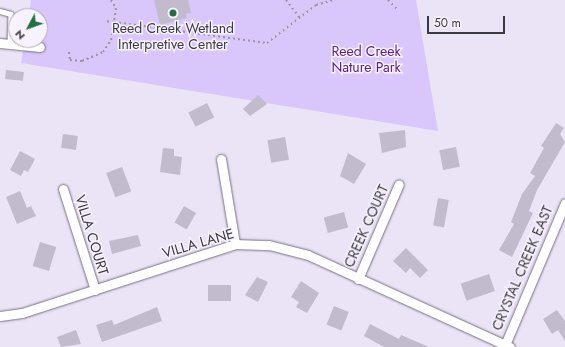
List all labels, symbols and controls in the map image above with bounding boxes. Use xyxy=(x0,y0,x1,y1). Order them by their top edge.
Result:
north arrow xyxy=(8,8,48,48)
marker: Reed Creek Wetland Interpretive Center xyxy=(168,8,178,18)
scale bar xyxy=(429,8,507,34)
text: 50 m xyxy=(434,14,461,32)
place label: Reed Creek Wetland Interpretive Center xyxy=(112,20,234,52)
text: N xyxy=(11,27,29,44)
park label: Reed Creek Nature Park xyxy=(331,43,401,76)
street label: CREEK COURT xyxy=(340,182,392,270)
street label: VILLA COURT xyxy=(72,193,112,277)
street label: CRYSTAL CREEK EAST xyxy=(488,203,556,333)
street label: VILLA LANE xyxy=(160,225,236,261)

